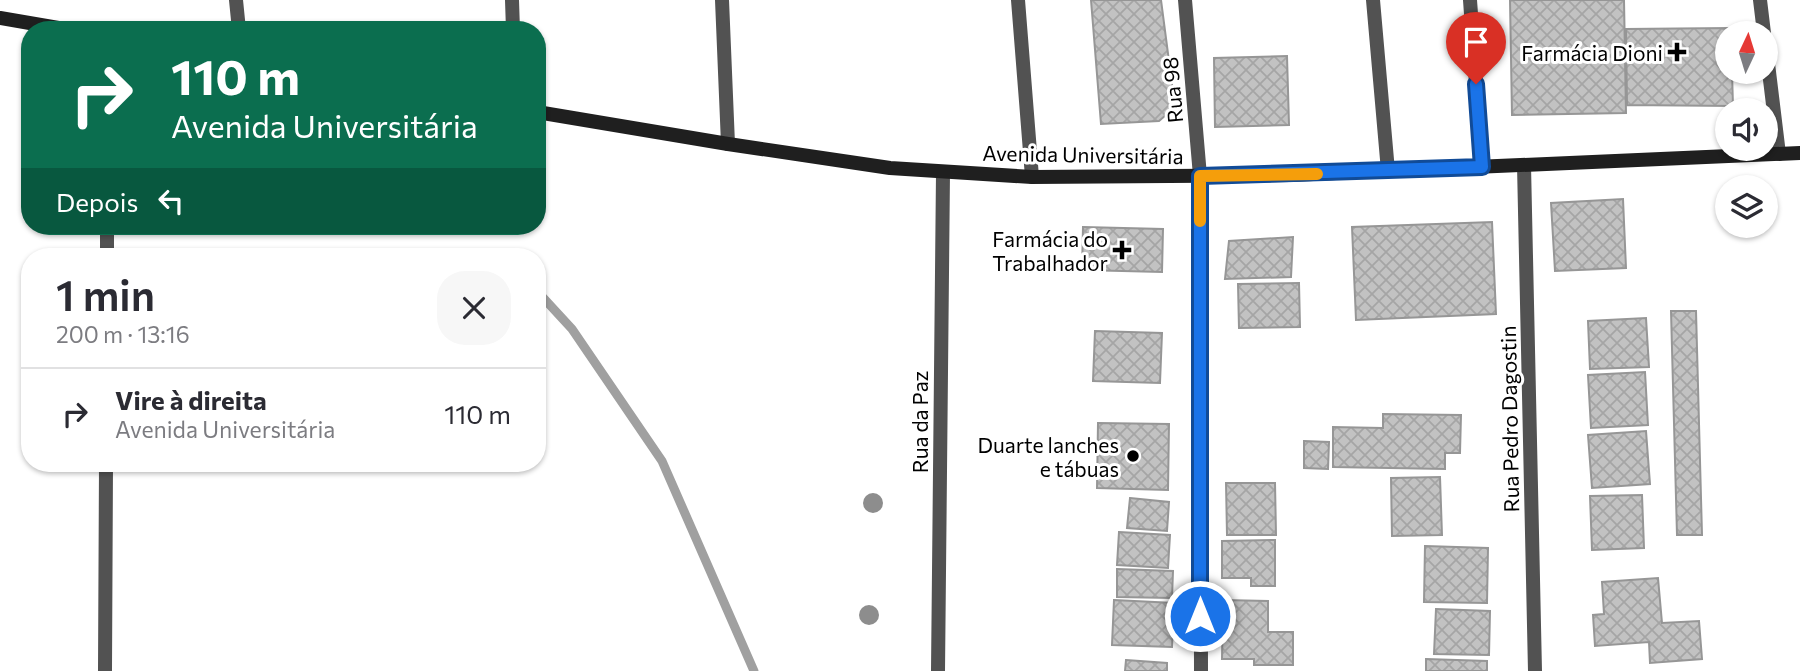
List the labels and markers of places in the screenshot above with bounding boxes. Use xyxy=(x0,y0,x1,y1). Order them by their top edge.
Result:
pin xyxy=(1446,12.0,1506,84)
place label: Farmácia Dioni xyxy=(1521,40,1663,65)
marker: Farmácia Dioni xyxy=(1669,44,1685,60)
place label: Farmácia do Trabalhador xyxy=(992,226,1108,275)
marker: Farmácia do Trabalhador xyxy=(1114,242,1130,258)
place label: Duarte lanches e tábuas xyxy=(977,432,1119,481)
marker: Duarte lanches e tábuas xyxy=(1125,448,1141,464)

